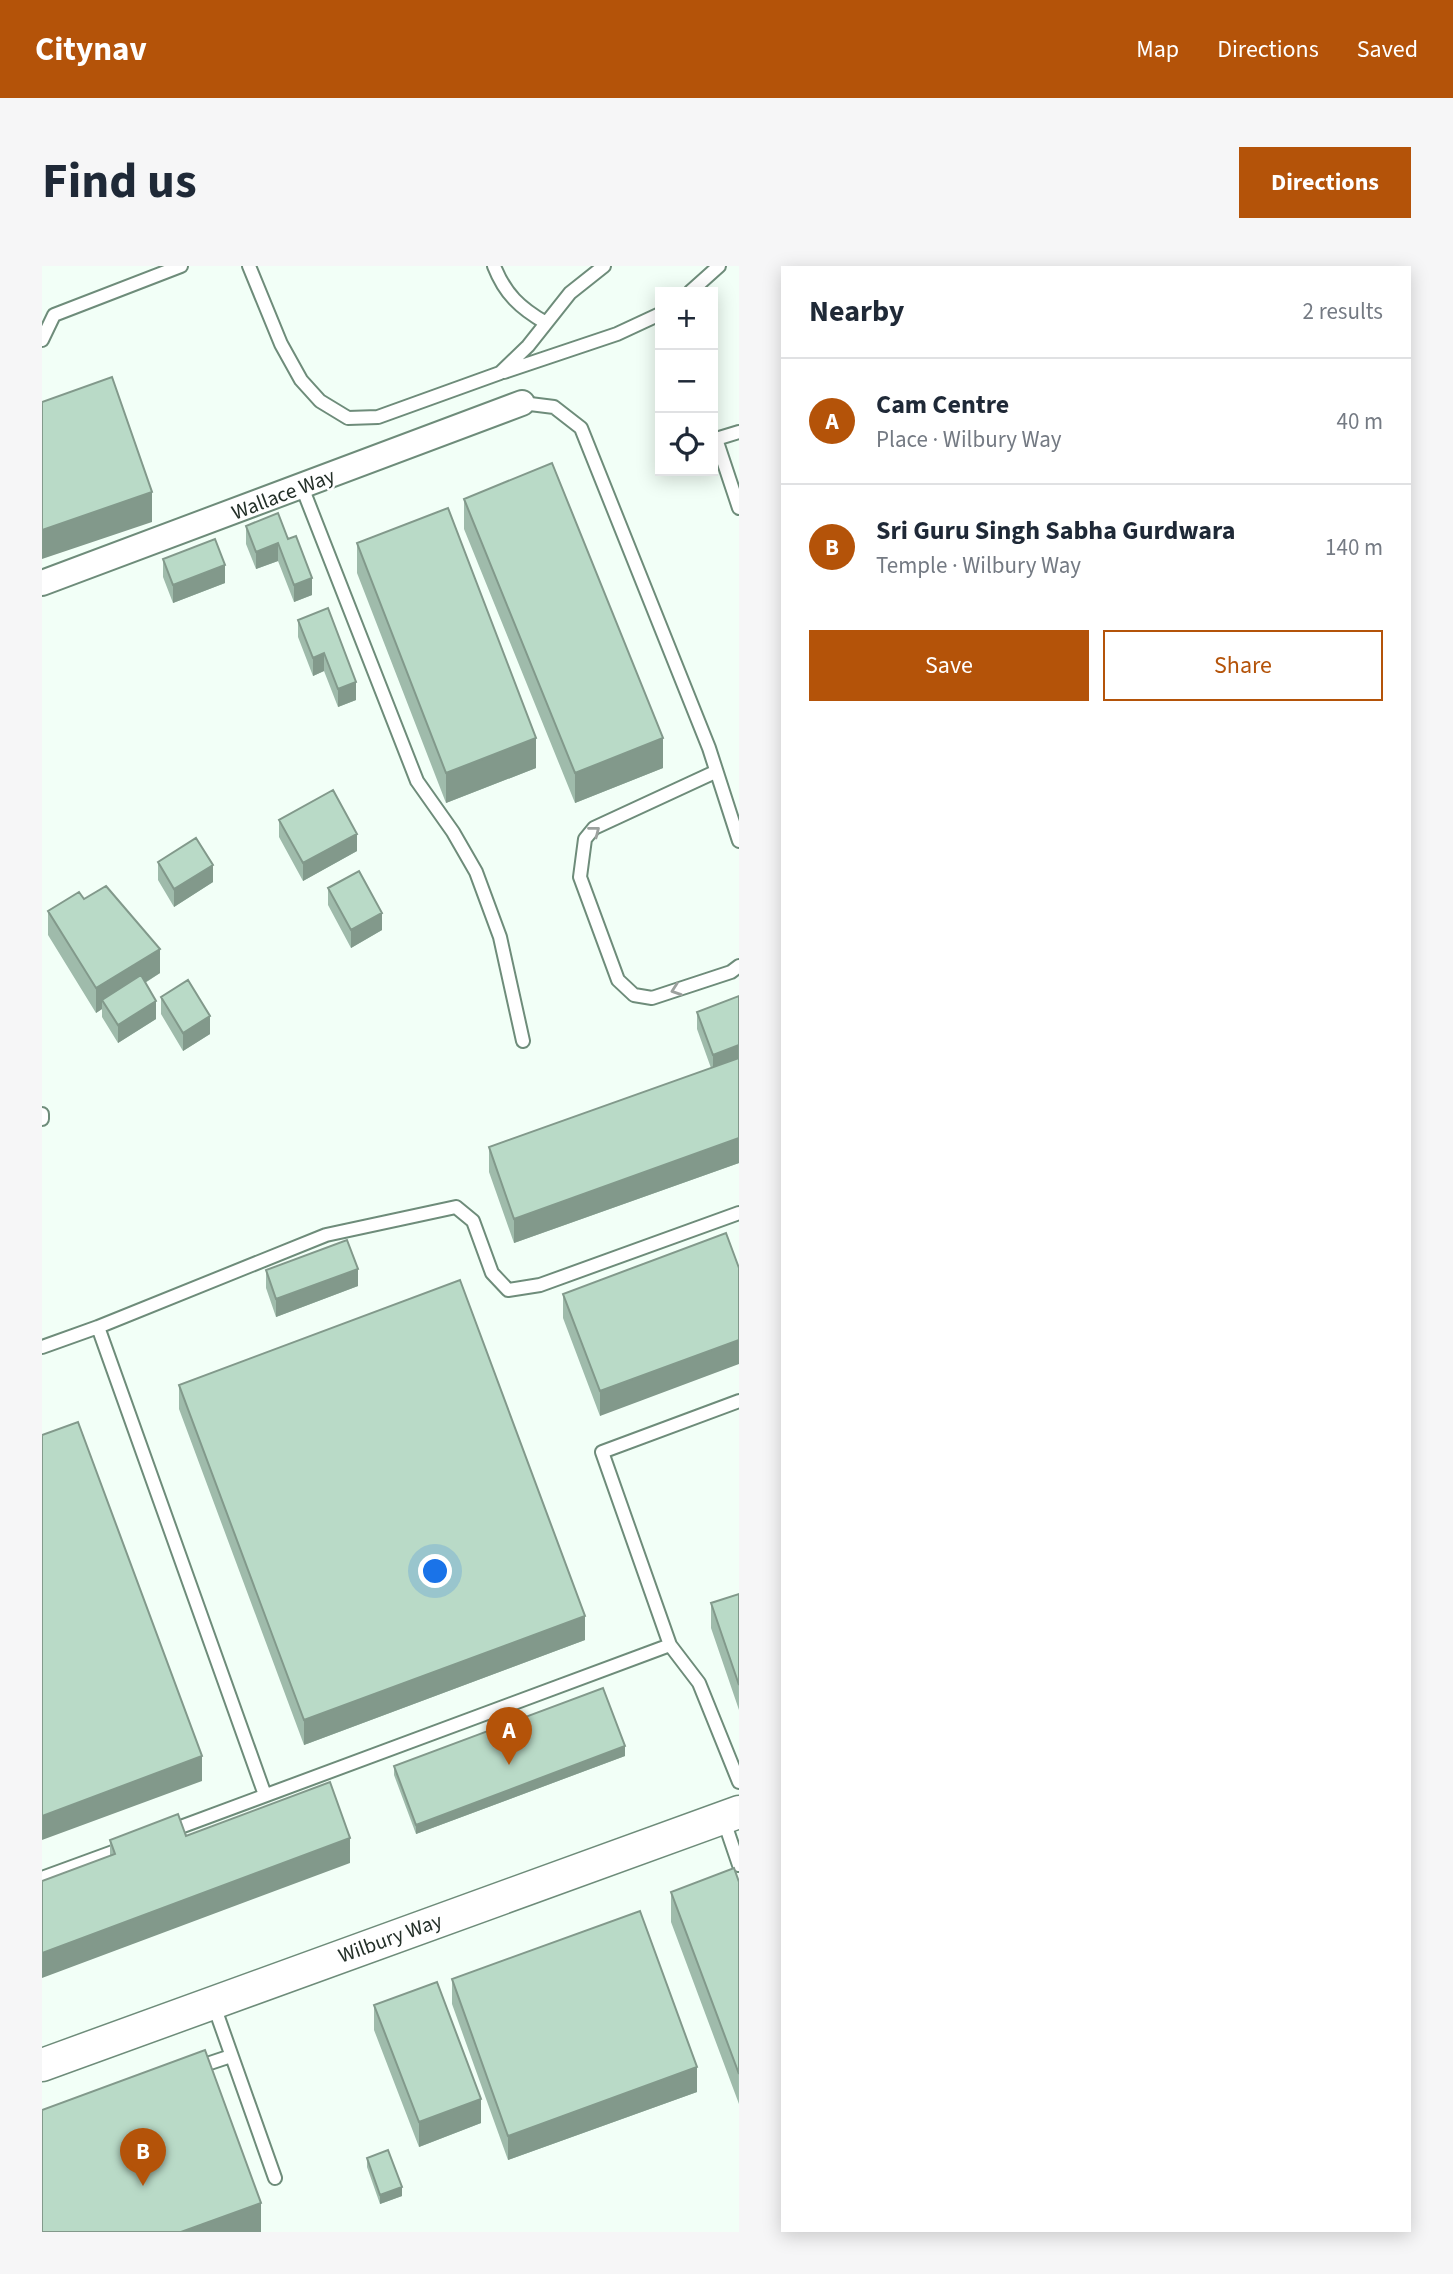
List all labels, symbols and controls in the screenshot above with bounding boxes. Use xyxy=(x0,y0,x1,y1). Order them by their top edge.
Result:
text: Citynav xyxy=(35,26,147,73)
text: Map xyxy=(1136,32,1179,67)
text: Directions xyxy=(1217,32,1319,67)
text: Saved xyxy=(1357,32,1418,67)
text: Find us xyxy=(42,147,197,217)
button: Directions xyxy=(1239,147,1411,218)
map controls xyxy=(655,287,718,476)
button: + xyxy=(655,287,718,350)
text: Nearby xyxy=(809,290,904,333)
text: 2 results xyxy=(1303,295,1383,328)
button: − xyxy=(655,350,718,413)
text: Cam Centre xyxy=(876,386,1009,423)
text: A xyxy=(825,405,839,438)
text: 40 m xyxy=(1336,405,1383,438)
button: locate xyxy=(655,413,718,476)
text: Place · Wilbury Way xyxy=(876,423,1062,456)
street label: Wallace Way xyxy=(227,461,339,527)
text: Sri Guru Singh Sabha Gurdwara xyxy=(876,512,1235,549)
text: B xyxy=(825,531,839,564)
text: 140 m xyxy=(1325,531,1383,564)
text: Temple · Wilbury Way xyxy=(876,549,1081,582)
button: Save xyxy=(809,630,1089,701)
button: Share xyxy=(1103,630,1383,701)
one-way arrow xyxy=(588,826,600,839)
one-way arrow xyxy=(670,982,682,997)
your location xyxy=(418,1554,452,1588)
pin: A xyxy=(486,1707,532,1765)
street label: Wilbury Way xyxy=(334,1905,446,1971)
pin: B xyxy=(120,2128,166,2186)

